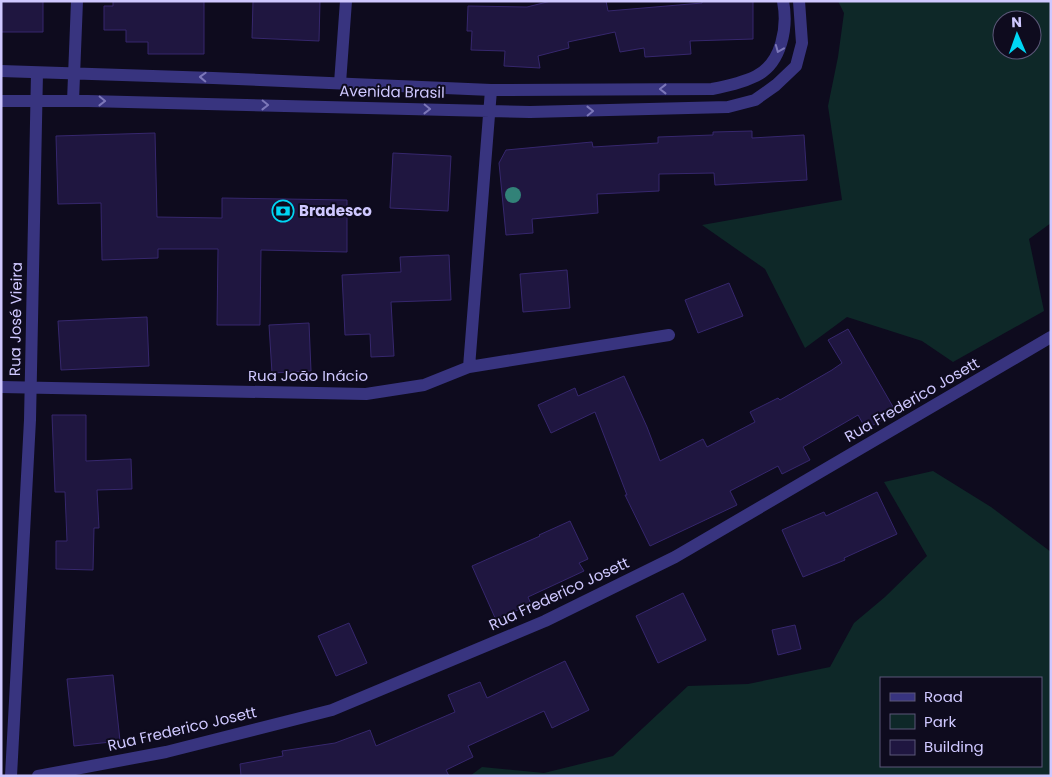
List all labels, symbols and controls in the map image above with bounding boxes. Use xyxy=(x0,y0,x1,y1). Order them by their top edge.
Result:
north arrow xyxy=(992,10,1042,60)
text: N xyxy=(1011,12,1022,32)
one-way arrow xyxy=(774,44,785,53)
one-way arrow xyxy=(199,72,207,83)
street label: Avenida Brasil xyxy=(339,80,445,103)
one-way arrow xyxy=(659,84,666,94)
one-way arrow xyxy=(99,96,107,106)
one-way arrow xyxy=(262,100,269,110)
one-way arrow xyxy=(424,104,432,115)
one-way arrow xyxy=(586,105,594,116)
bank icon: Bradesco xyxy=(271,199,295,223)
place label: Bradesco xyxy=(299,200,372,221)
street label: Rua José Vieira xyxy=(4,262,27,376)
street label: Rua Frederico Josett xyxy=(841,352,983,447)
street label: Rua João Inácio xyxy=(248,365,368,386)
street label: Rua Frederico Josett xyxy=(485,552,632,635)
legend xyxy=(880,677,1042,767)
text: Road xyxy=(924,686,963,707)
street label: Rua Frederico Josett xyxy=(105,701,258,756)
text: Park xyxy=(924,711,956,732)
text: Building xyxy=(924,736,984,757)

